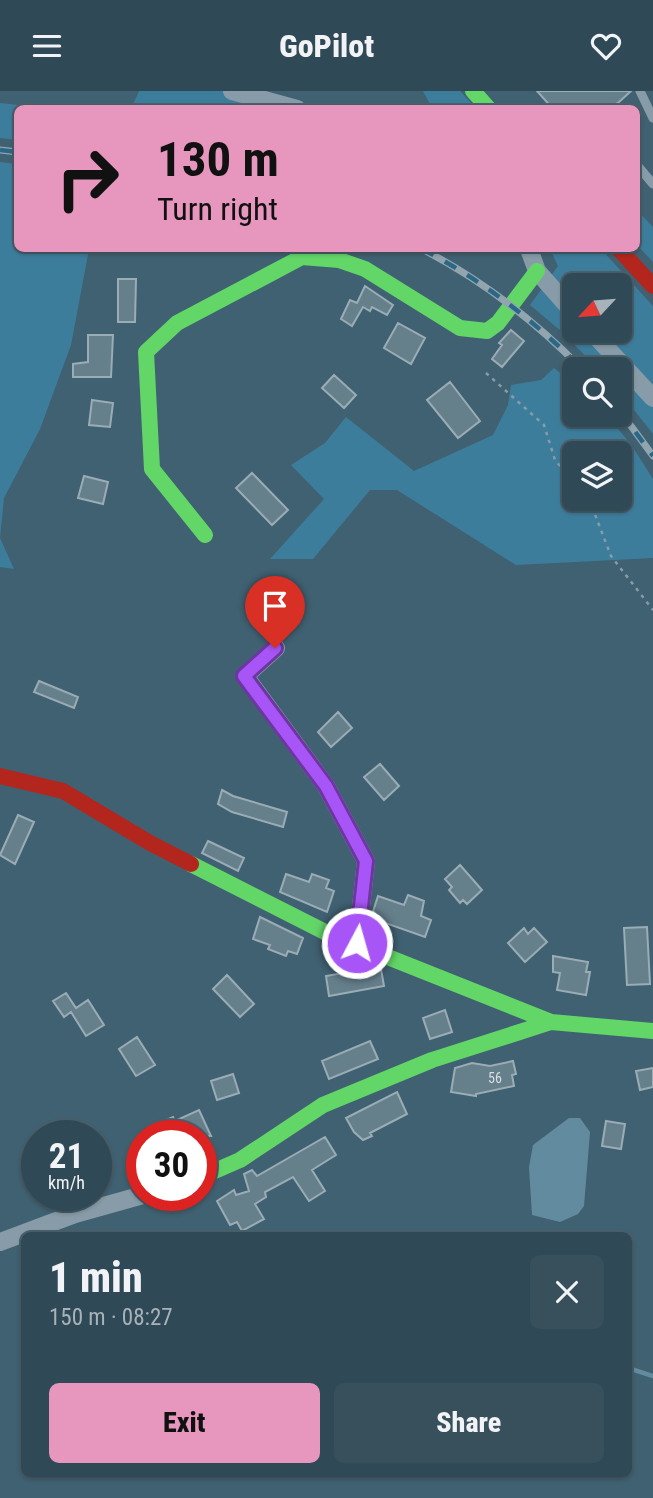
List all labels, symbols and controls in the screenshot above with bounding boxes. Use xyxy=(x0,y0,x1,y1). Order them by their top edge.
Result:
icon: menu xyxy=(28,27,66,65)
text: GoPilot xyxy=(279,27,374,65)
icon: heart xyxy=(587,27,625,65)
text: 130 m xyxy=(157,131,279,188)
icon: right xyxy=(42,133,133,224)
text: Turn right xyxy=(157,190,278,228)
north arrow xyxy=(562,273,632,343)
map controls xyxy=(562,273,632,511)
button: search xyxy=(562,357,632,427)
button: layers xyxy=(562,441,632,511)
pin xyxy=(245,576,305,648)
icon: arrive xyxy=(256,587,294,625)
position arrow xyxy=(320,906,394,980)
house number: 56 xyxy=(488,1070,502,1086)
speed limit sign: 30 xyxy=(126,1120,217,1211)
text: 21 xyxy=(49,1136,84,1177)
text: km/h xyxy=(48,1172,85,1193)
text: 1 min xyxy=(49,1253,143,1302)
button: close xyxy=(530,1255,604,1329)
text: 150 m · 08:27 xyxy=(49,1304,173,1331)
button: Exit xyxy=(49,1383,320,1463)
button: Share xyxy=(334,1383,604,1463)

